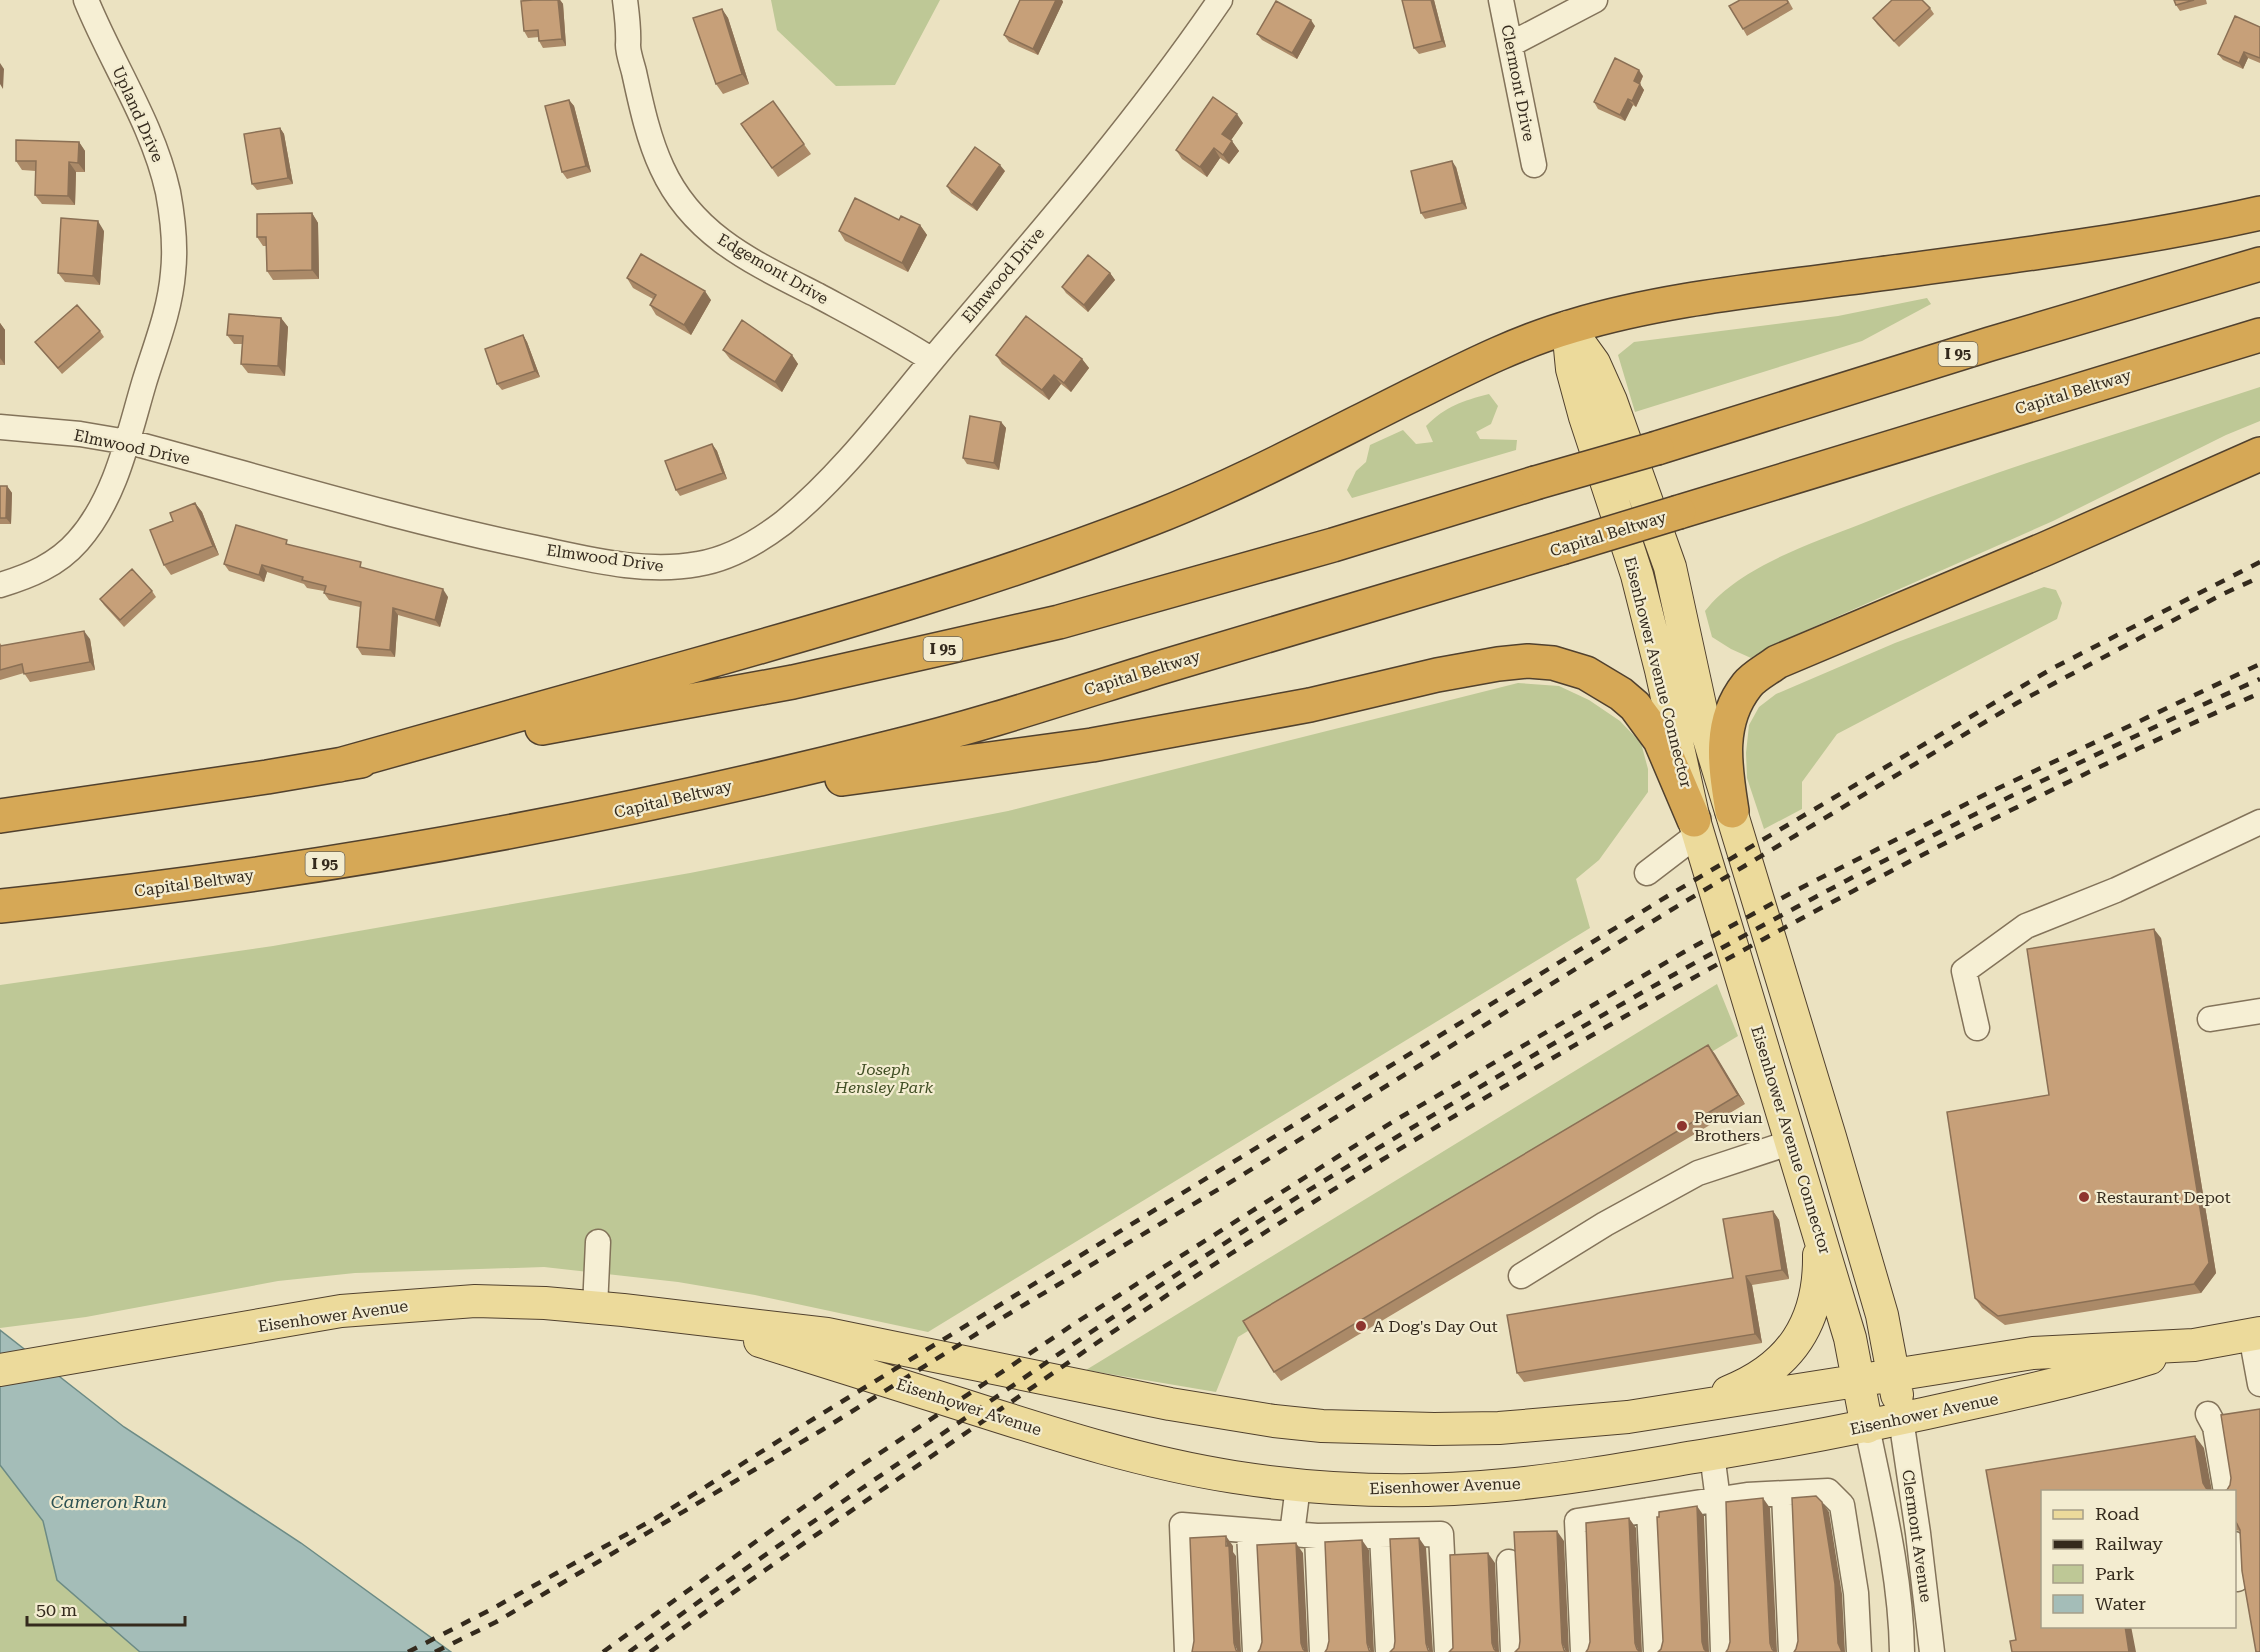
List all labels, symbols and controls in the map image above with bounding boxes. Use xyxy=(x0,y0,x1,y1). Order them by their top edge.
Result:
street label: Clermont Drive xyxy=(1497,23,1539,143)
street label: Upland Drive xyxy=(108,63,168,165)
street label: Elmwood Drive xyxy=(958,223,1048,326)
street label: Edgemont Drive xyxy=(714,230,832,308)
road number: I 95 xyxy=(1938,342,1978,366)
street label: Capital Beltway xyxy=(2013,365,2134,419)
street label: Elmwood Drive xyxy=(72,425,192,469)
street label: Capital Beltway xyxy=(1548,507,1669,561)
street label: Elmwood Drive xyxy=(545,540,665,576)
street label: Eisenhower Avenue Connector xyxy=(1620,555,1696,790)
road number: I 95 xyxy=(924,637,962,661)
street label: Capital Beltway xyxy=(1082,646,1203,700)
street label: Capital Beltway xyxy=(612,776,734,822)
road number: I 95 xyxy=(306,852,344,876)
street label: Capital Beltway xyxy=(133,865,256,901)
street label: Eisenhower Avenue Connector xyxy=(1747,1024,1835,1257)
park label: Joseph Hensley Park xyxy=(834,1060,934,1097)
place label: Peruvian Brothers xyxy=(1694,1108,1763,1145)
marker: Peruvian Brothers xyxy=(1675,1119,1689,1133)
place label: Restaurant Depot xyxy=(2096,1188,2231,1207)
marker: Restaurant Depot xyxy=(2077,1190,2091,1204)
street label: Eisenhower Avenue xyxy=(257,1296,409,1336)
place label: A Dog's Day Out xyxy=(1373,1317,1498,1336)
marker: A Dog's Day Out xyxy=(1354,1319,1368,1333)
street label: Eisenhower Avenue xyxy=(894,1375,1044,1439)
street label: Eisenhower Avenue xyxy=(1848,1389,2000,1439)
street label: Clermont Avenue xyxy=(1898,1468,1936,1604)
street label: Eisenhower Avenue xyxy=(1369,1474,1521,1498)
legend xyxy=(2041,1490,2236,1628)
water label: Cameron Run xyxy=(51,1491,167,1512)
text: Road xyxy=(2095,1503,2140,1524)
text: Railway xyxy=(2095,1533,2163,1554)
text: Park xyxy=(2095,1563,2135,1584)
scale bar xyxy=(27,1589,184,1627)
text: Water xyxy=(2095,1593,2146,1614)
text: 50 m xyxy=(36,1599,77,1620)

